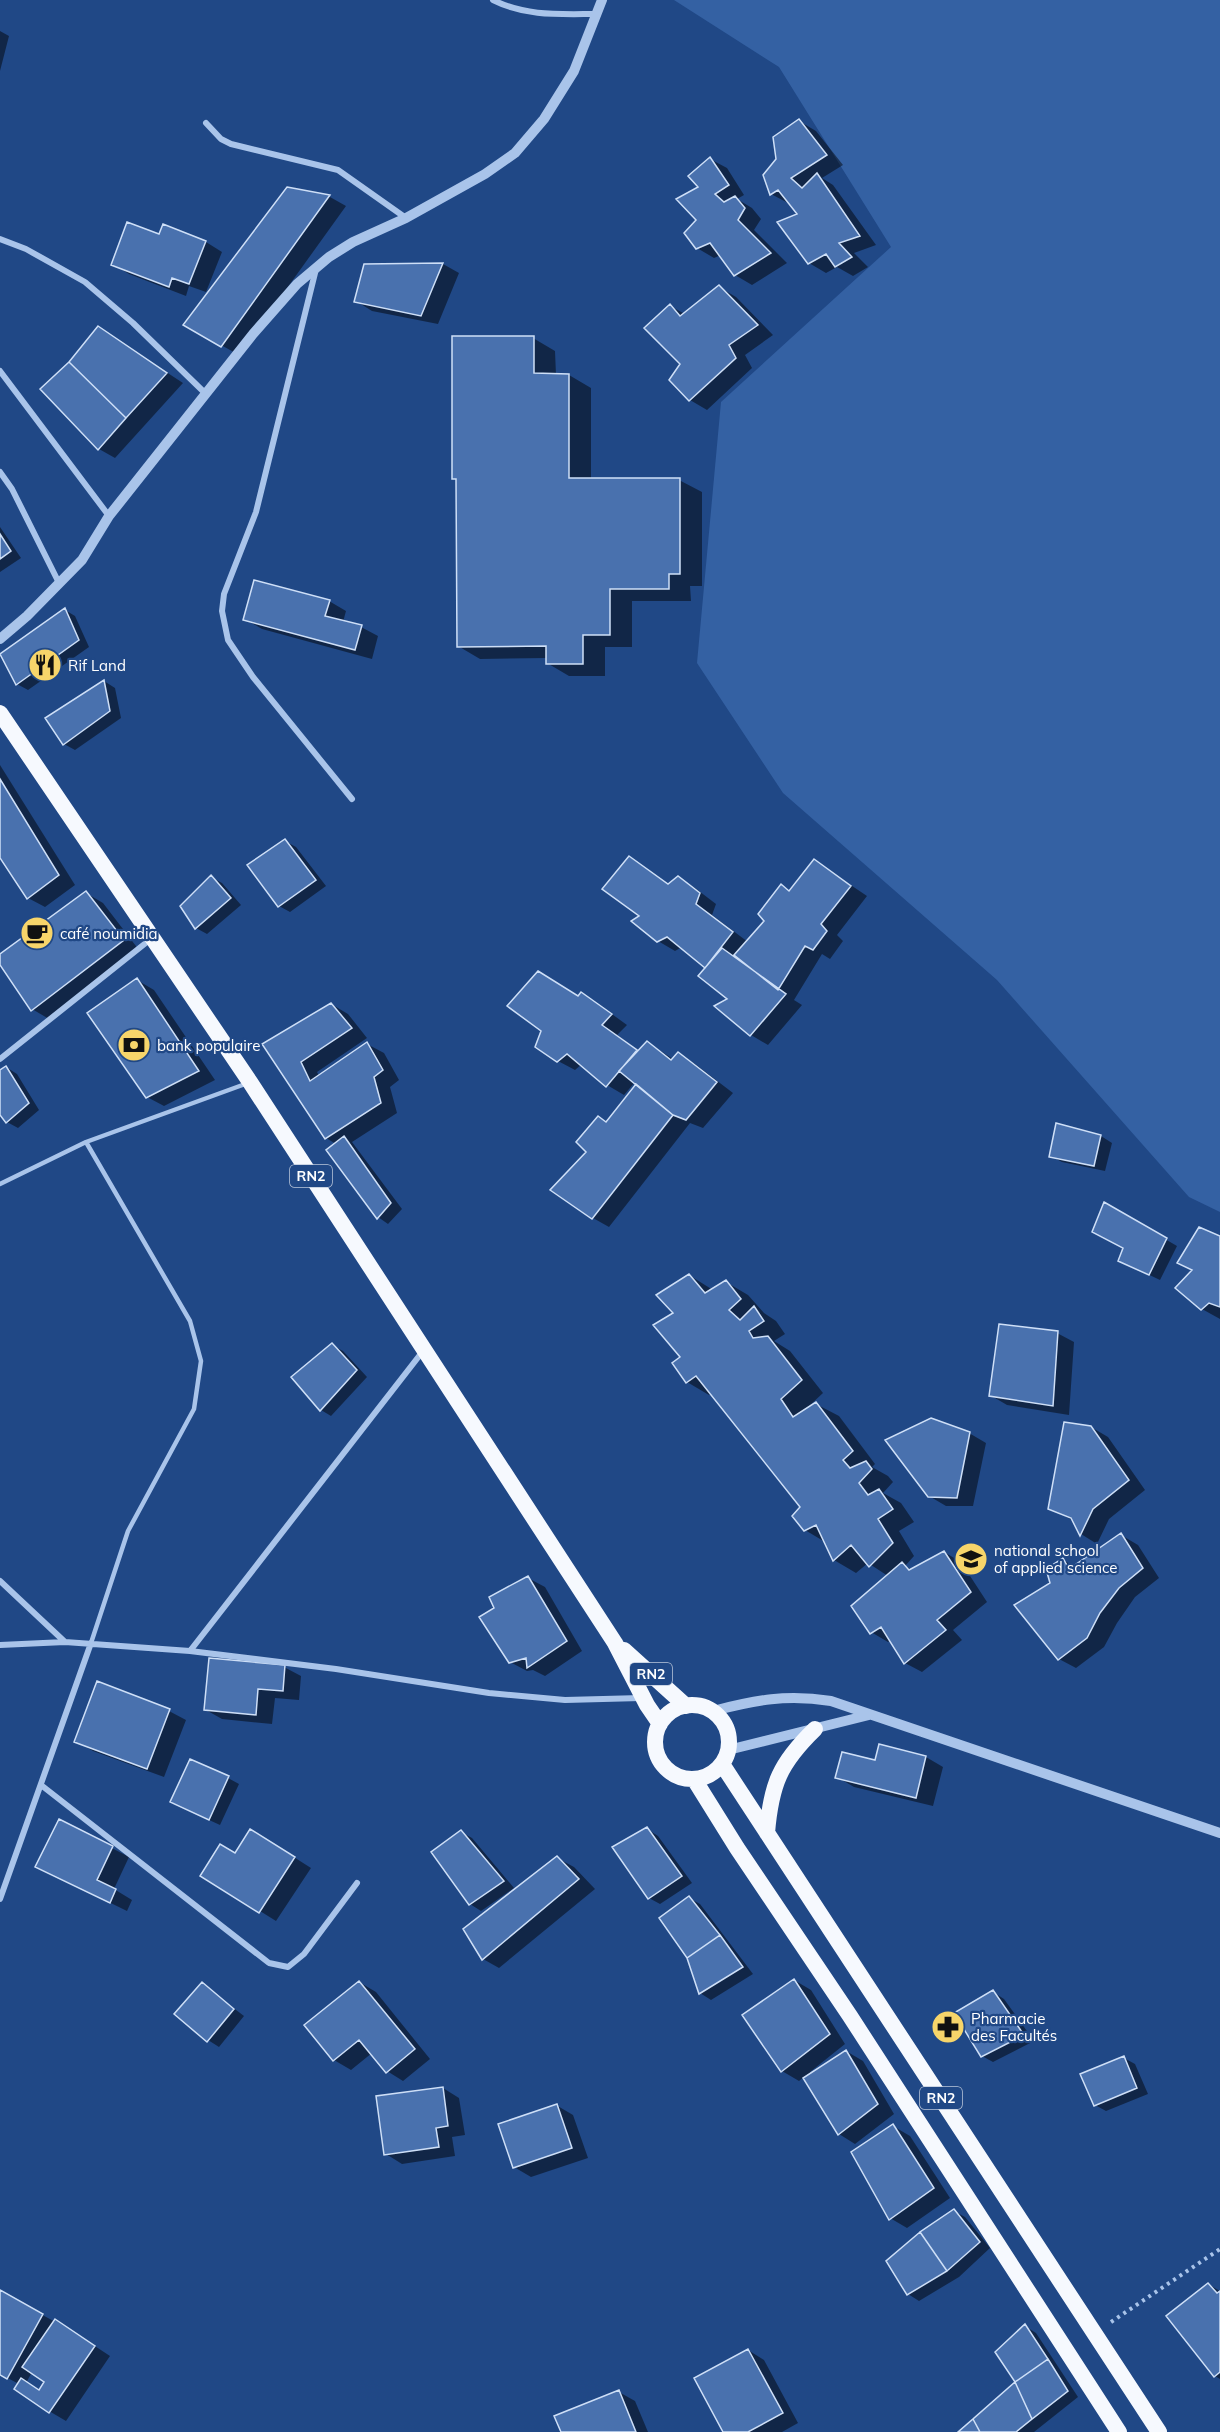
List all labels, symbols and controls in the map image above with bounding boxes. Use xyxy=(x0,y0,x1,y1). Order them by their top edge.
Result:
restaurant icon: Rif Land xyxy=(27,647,63,683)
place label: Rif Land xyxy=(68,656,126,675)
cafe icon: café noumidia xyxy=(19,915,55,951)
place label: café noumidia xyxy=(60,924,158,943)
bank icon: bank populaire xyxy=(116,1027,152,1063)
place label: bank populaire xyxy=(157,1036,260,1055)
road number: RN2 xyxy=(290,1165,332,1187)
school or university icon: national school of applied science xyxy=(953,1541,989,1577)
place label: national school of applied science xyxy=(994,1541,1118,1577)
road number: RN2 xyxy=(630,1663,672,1685)
pharmacy icon: Pharmacie des Facultés xyxy=(930,2009,966,2045)
place label: Pharmacie des Facultés xyxy=(971,2009,1057,2045)
road number: RN2 xyxy=(920,2087,962,2109)

